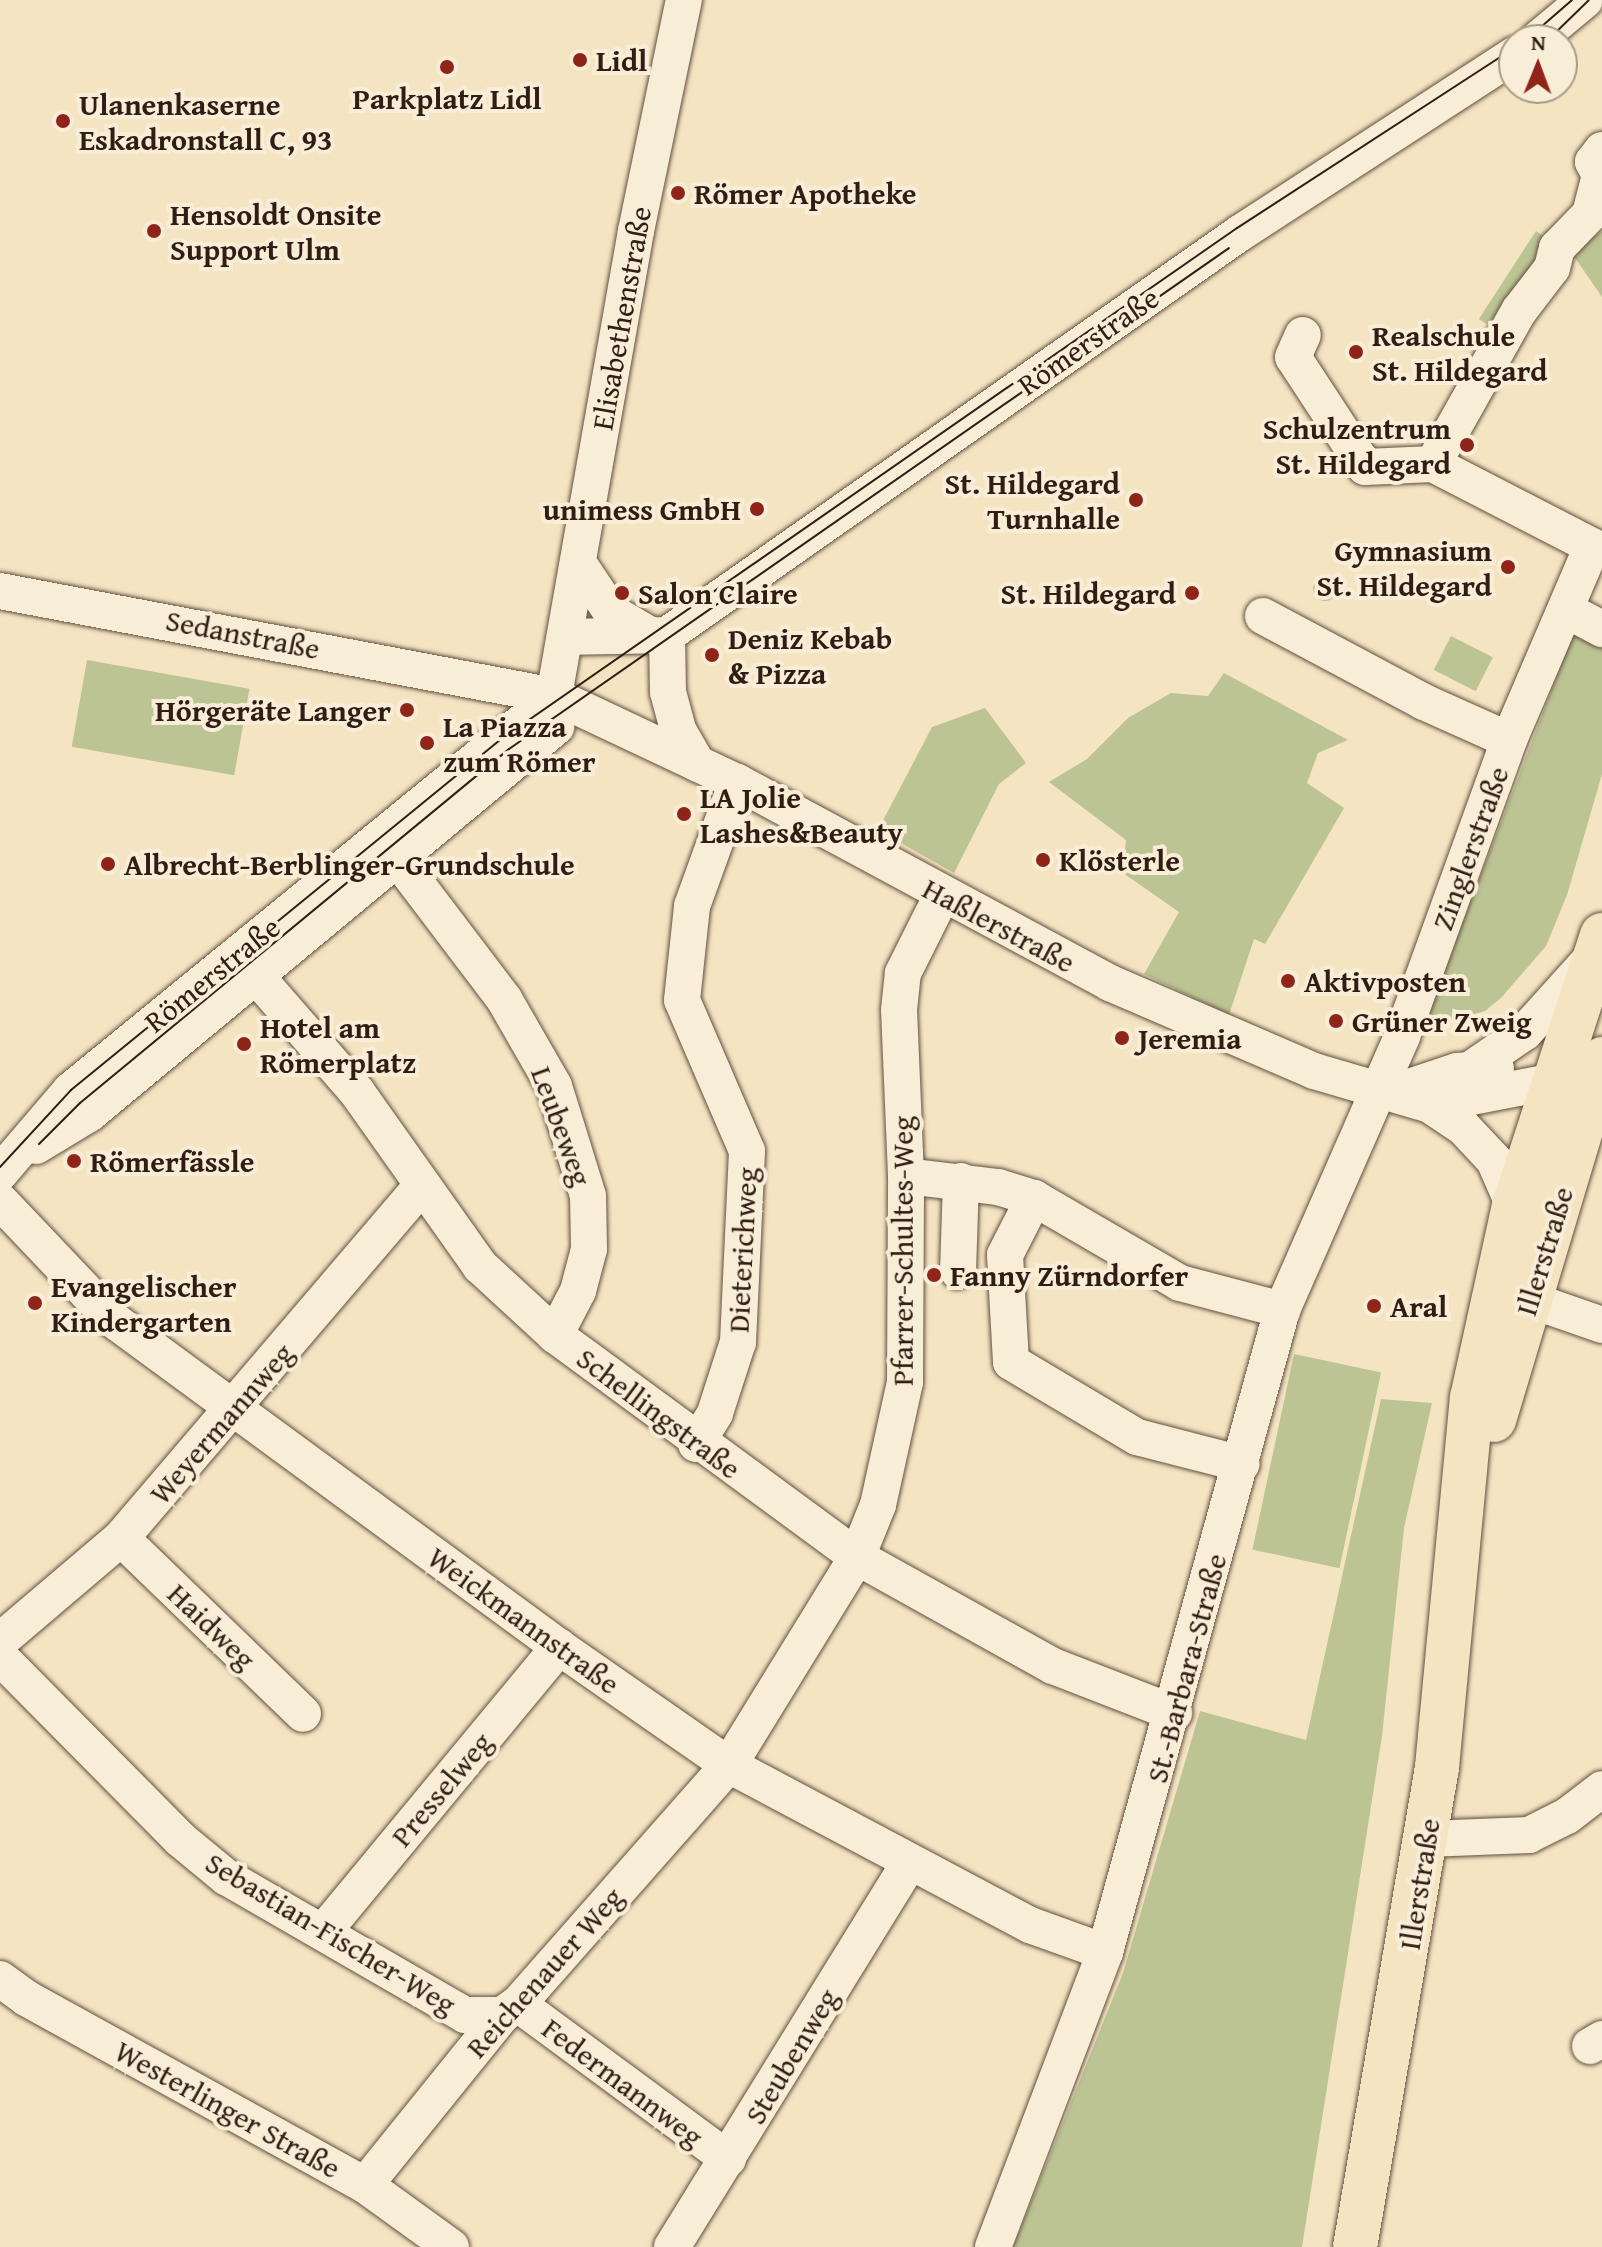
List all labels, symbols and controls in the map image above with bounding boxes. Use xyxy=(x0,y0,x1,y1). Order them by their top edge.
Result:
north arrow xyxy=(1498,24,1578,104)
text: N xyxy=(1531,26,1546,58)
place label: Lidl xyxy=(596,42,647,78)
marker: Lidl xyxy=(571,51,589,69)
marker: Parkplatz Lidl xyxy=(438,58,456,76)
place label: Parkplatz Lidl xyxy=(352,80,542,116)
place label: Ulanenkaserne Eskadronstall C, 93 xyxy=(79,86,333,156)
marker: Ulanenkaserne Eskadronstall C, 93 xyxy=(54,112,72,130)
place label: Römer Apotheke xyxy=(694,175,917,211)
marker: Römer Apotheke xyxy=(669,184,687,202)
place label: Hensoldt Onsite Support Ulm xyxy=(170,196,381,266)
street label: Elisabethenstraße xyxy=(584,203,658,433)
marker: Hensoldt Onsite Support Ulm xyxy=(145,222,163,240)
street label: Römerstraße xyxy=(1011,279,1165,403)
place label: Realschule St. Hildegard xyxy=(1372,317,1547,388)
marker: Realschule St. Hildegard xyxy=(1347,343,1365,361)
place label: Schulzentrum St. Hildegard xyxy=(1263,410,1451,480)
marker: Schulzentrum St. Hildegard xyxy=(1458,436,1476,454)
place label: St. Hildegard Turnhalle xyxy=(945,465,1120,536)
place label: unimess GmbH xyxy=(543,491,741,527)
marker: St. Hildegard Turnhalle xyxy=(1127,491,1145,509)
marker: unimess GmbH xyxy=(748,500,766,518)
place label: Gymnasium St. Hildegard xyxy=(1317,532,1492,602)
marker: Gymnasium St. Hildegard xyxy=(1499,558,1517,576)
place label: Salon Claire xyxy=(638,575,798,611)
place label: St. Hildegard xyxy=(1001,575,1176,611)
marker: Salon Claire xyxy=(613,584,631,602)
marker: St. Hildegard xyxy=(1183,584,1201,602)
street label: Sedanstraße xyxy=(163,601,323,667)
place label: Deniz Kebab & Pizza xyxy=(728,620,892,690)
marker: Deniz Kebab & Pizza xyxy=(703,646,721,664)
place label: Hörgeräte Langer xyxy=(155,692,391,728)
marker: Hörgeräte Langer xyxy=(398,701,416,719)
place label: La Piazza zum Römer xyxy=(443,708,596,778)
marker: La Piazza zum Römer xyxy=(418,734,436,752)
street label: Zinglerstraße xyxy=(1424,761,1516,935)
place label: LA Jolie Lashes&Beauty xyxy=(700,779,903,850)
marker: LA Jolie Lashes&Beauty xyxy=(675,805,693,823)
place label: Klösterle xyxy=(1059,842,1180,878)
place label: Albrecht-Berblinger-Grundschule xyxy=(124,846,575,882)
marker: Klösterle xyxy=(1034,851,1052,869)
marker: Albrecht-Berblinger-Grundschule xyxy=(99,855,117,873)
street label: Haßlerstraße xyxy=(917,870,1081,980)
street label: Römerstraße xyxy=(137,908,287,1040)
place label: Aktivposten xyxy=(1304,963,1466,999)
marker: Aktivposten xyxy=(1279,972,1297,990)
place label: Grüner Zweig xyxy=(1352,1003,1532,1039)
place label: Hotel am Römerplatz xyxy=(260,1009,416,1080)
marker: Grüner Zweig xyxy=(1327,1012,1345,1030)
place label: Jeremia xyxy=(1138,1020,1242,1056)
marker: Jeremia xyxy=(1113,1029,1131,1047)
marker: Hotel am Römerplatz xyxy=(235,1035,253,1053)
street label: Leubeweg xyxy=(524,1061,600,1191)
street label: Pfarrer-Schultes-Weg xyxy=(884,1116,920,1386)
place label: Römerfässle xyxy=(90,1143,254,1179)
marker: Römerfässle xyxy=(65,1152,83,1170)
street label: Dieterichweg xyxy=(720,1166,764,1334)
street label: Illerstraße xyxy=(1507,1182,1581,1320)
place label: Fanny Zürndorfer xyxy=(950,1257,1188,1293)
marker: Fanny Zürndorfer xyxy=(925,1266,943,1284)
place label: Evangelischer Kindergarten xyxy=(51,1268,237,1338)
place label: Aral xyxy=(1390,1288,1447,1324)
marker: Evangelischer Kindergarten xyxy=(26,1294,44,1312)
marker: Aral xyxy=(1365,1297,1383,1315)
street label: Weyermannweg xyxy=(141,1335,301,1511)
street label: Schellingstraße xyxy=(570,1340,748,1486)
street label: Weickmannstraße xyxy=(421,1539,627,1701)
street label: St.-Barbara-Straße xyxy=(1138,1549,1234,1787)
street label: Haidweg xyxy=(161,1575,263,1677)
street label: Presselweg xyxy=(383,1725,499,1853)
street label: Illerstraße xyxy=(1391,1816,1447,1952)
street label: Sebastian-Fischer-Weg xyxy=(199,1844,463,2022)
street label: Reichenauer Weg xyxy=(458,1879,630,2065)
street label: Steubenweg xyxy=(737,1982,845,2130)
street label: Federmannweg xyxy=(535,2010,711,2154)
street label: Westerlinger Straße xyxy=(109,2032,347,2186)

